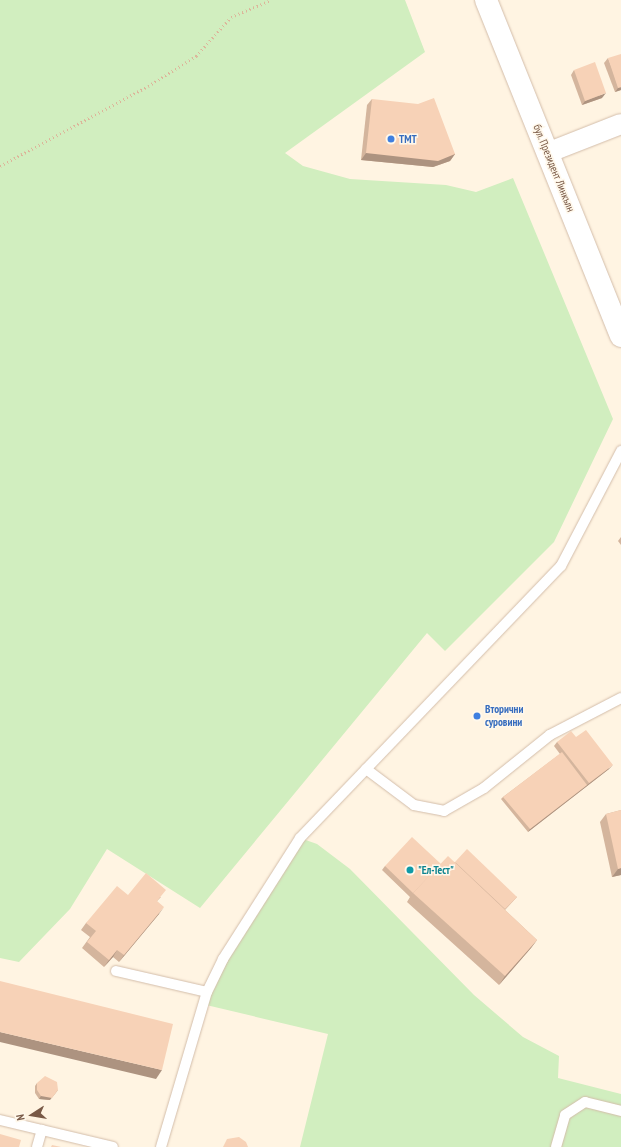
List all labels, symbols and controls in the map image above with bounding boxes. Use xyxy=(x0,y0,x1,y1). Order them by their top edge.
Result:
street label: бул. Президент Линкълн xyxy=(530,122,578,214)
place label: TMT xyxy=(399,132,417,146)
marker: TMT xyxy=(386,134,396,144)
place label: Вторични суровини xyxy=(485,703,523,729)
marker: Вторични суровини xyxy=(472,711,482,721)
place label: "Ел-Тест" xyxy=(418,863,454,877)
marker: "Ел-Тест" xyxy=(405,865,415,875)
north arrow xyxy=(12,1095,52,1135)
text: N xyxy=(13,1113,28,1122)

